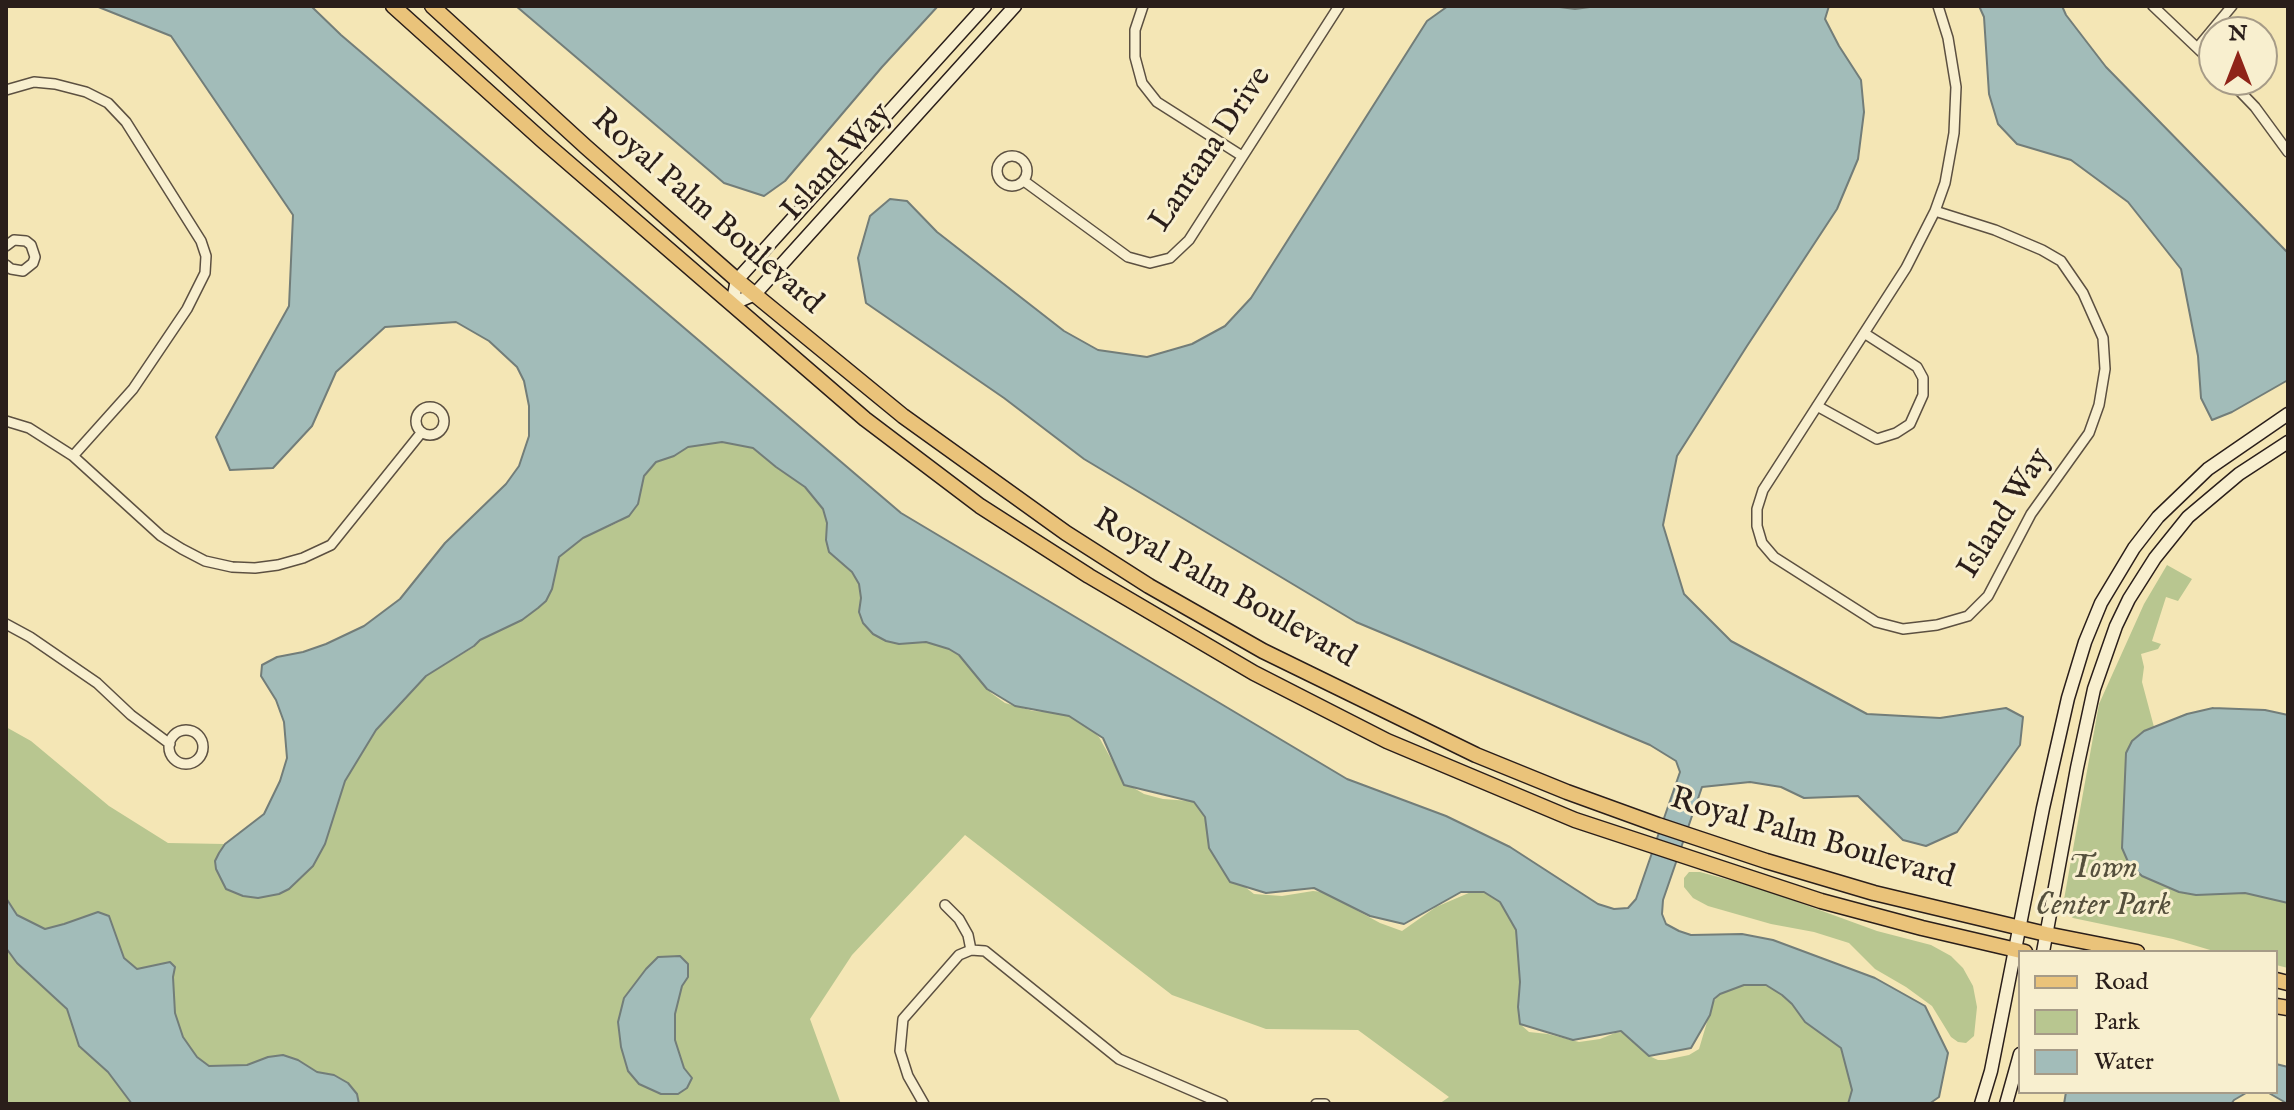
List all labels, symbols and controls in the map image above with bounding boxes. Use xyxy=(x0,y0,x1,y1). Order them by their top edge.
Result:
north arrow xyxy=(2198,16,2278,96)
text: N xyxy=(2228,20,2248,48)
street label: Lantana Drive xyxy=(1143,60,1281,240)
street label: Island Way xyxy=(775,96,901,230)
street label: Royal Palm Boulevard xyxy=(583,102,829,324)
street label: Island Way xyxy=(1951,442,2061,586)
street label: Royal Palm Boulevard xyxy=(1086,502,1362,678)
street label: Royal Palm Boulevard xyxy=(1666,781,1958,899)
park label: Town Center Park xyxy=(2035,851,2171,926)
legend xyxy=(2018,950,2278,1094)
text: Road xyxy=(2094,967,2148,998)
text: Park xyxy=(2094,1007,2140,1038)
text: Water xyxy=(2094,1047,2154,1078)

